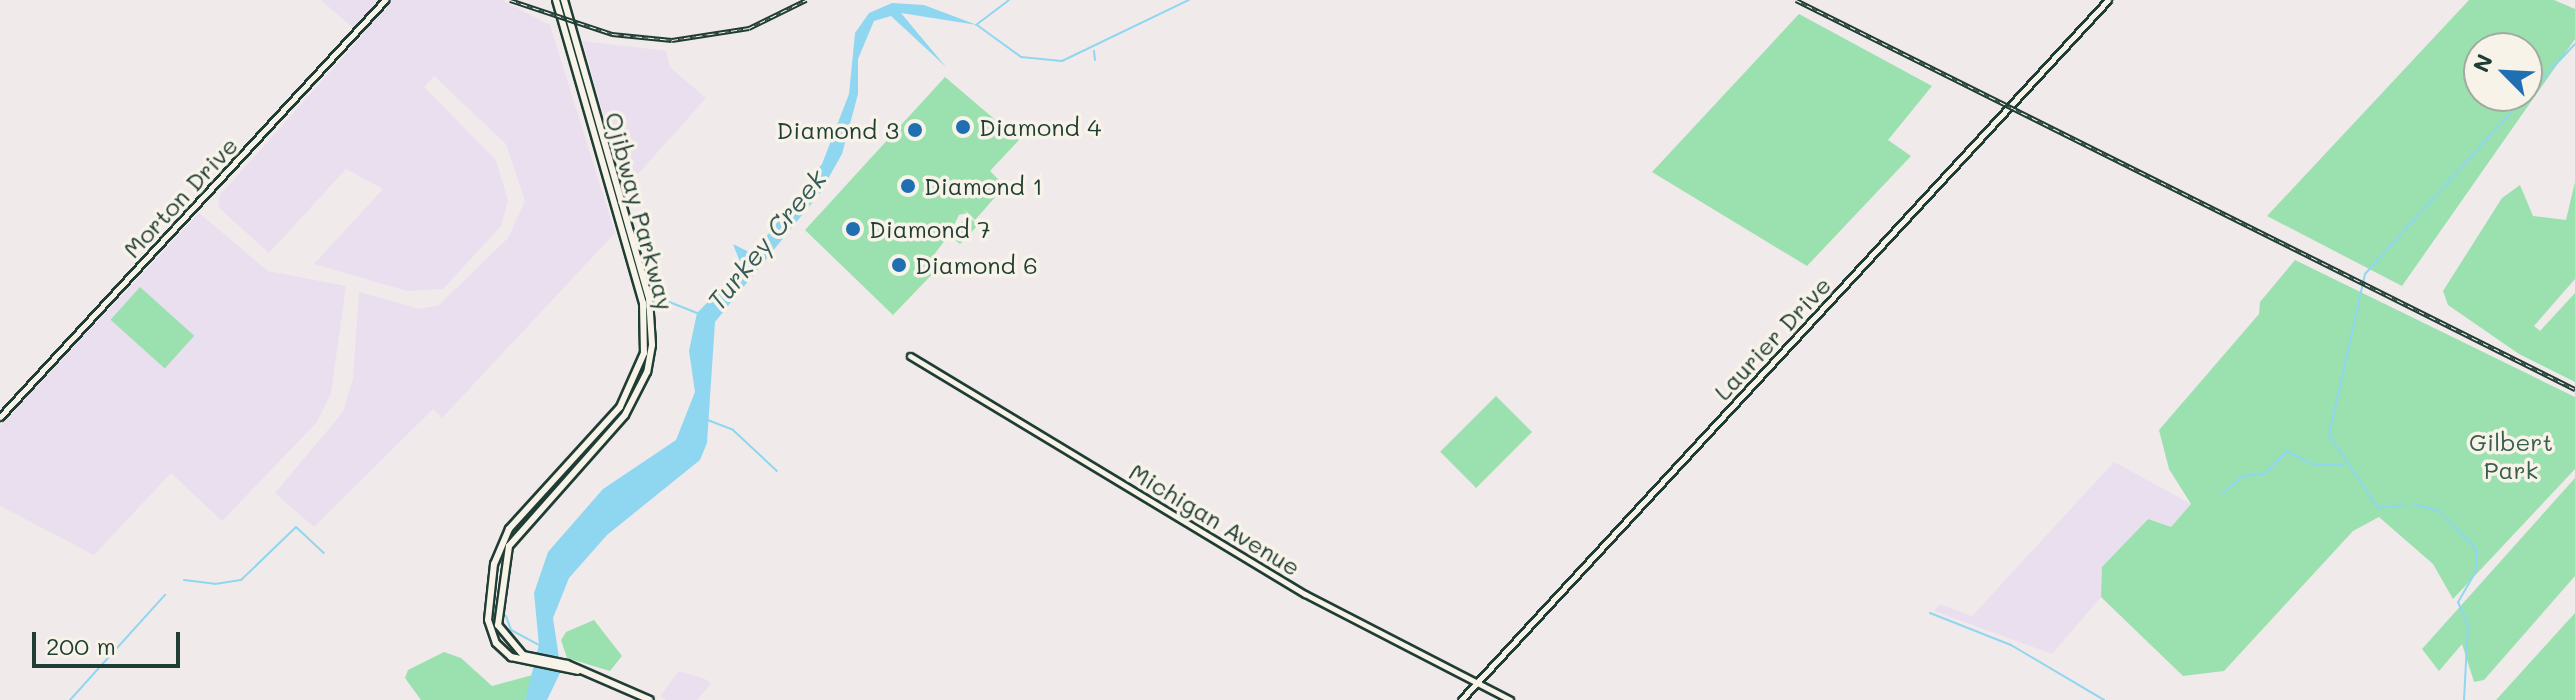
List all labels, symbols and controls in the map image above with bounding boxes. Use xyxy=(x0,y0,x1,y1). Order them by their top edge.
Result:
north arrow xyxy=(2463,32,2543,112)
text: N xyxy=(2466,49,2499,76)
street label: Ojibway Parkway xyxy=(600,109,680,313)
place label: Diamond 4 xyxy=(979,113,1101,141)
place label: Diamond 3 xyxy=(777,116,899,144)
marker: Diamond 4 xyxy=(954,118,972,136)
marker: Diamond 3 xyxy=(906,121,924,139)
street label: Morton Drive xyxy=(117,131,243,263)
water label: Turkey Creek xyxy=(701,164,833,316)
place label: Diamond 1 xyxy=(924,172,1043,200)
marker: Diamond 1 xyxy=(899,177,917,195)
place label: Diamond 7 xyxy=(869,215,991,243)
marker: Diamond 7 xyxy=(844,220,862,238)
place label: Diamond 6 xyxy=(915,251,1038,279)
marker: Diamond 6 xyxy=(890,256,908,274)
street label: Laurier Drive xyxy=(1708,270,1836,406)
park label: Gilbert Park xyxy=(2469,428,2553,484)
street label: Michigan Avenue xyxy=(1124,457,1306,581)
scale bar xyxy=(36,616,184,666)
text: 200 m xyxy=(46,630,116,661)

